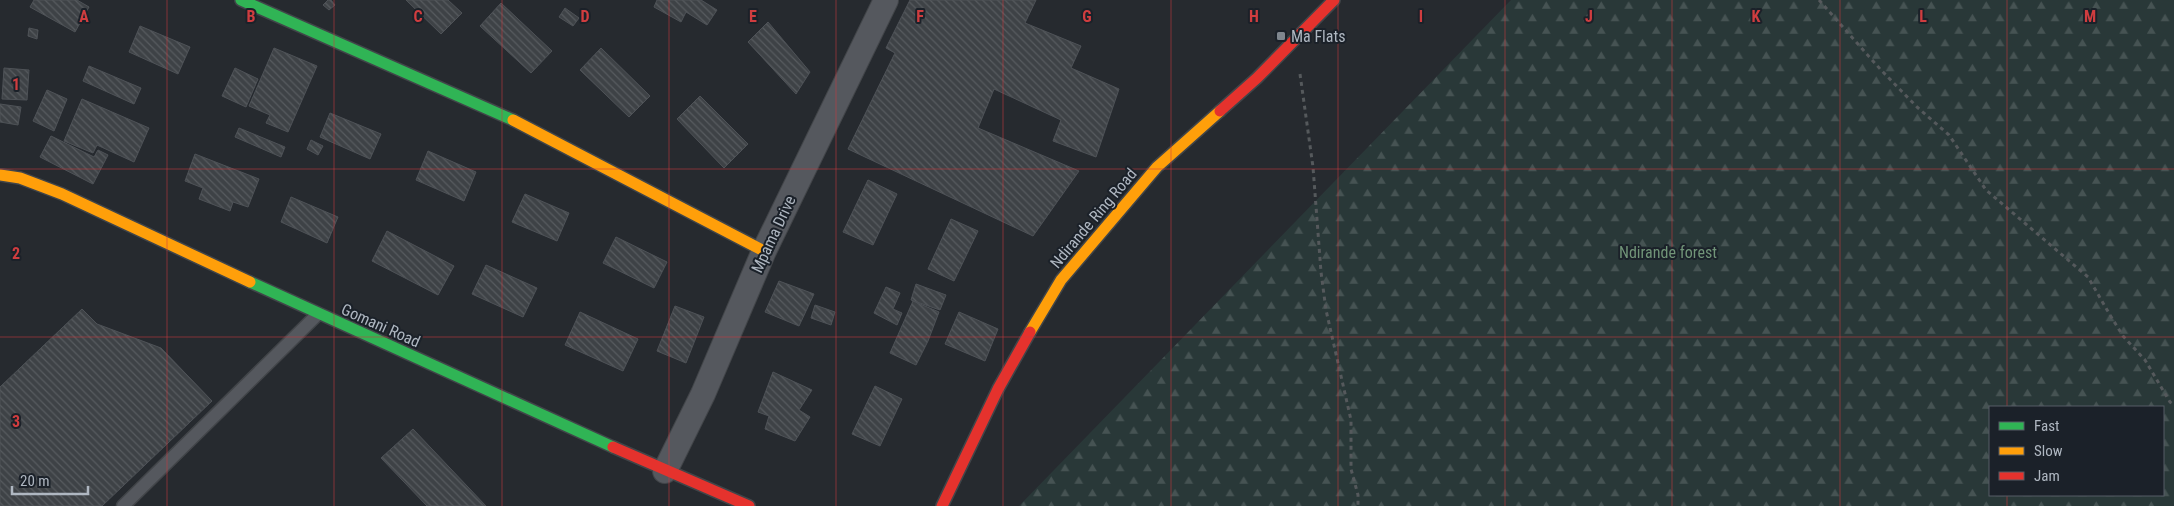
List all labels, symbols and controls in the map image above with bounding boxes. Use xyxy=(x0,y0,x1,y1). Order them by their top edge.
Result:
text: A xyxy=(79,7,89,26)
text: B xyxy=(247,7,256,26)
text: C xyxy=(413,7,423,26)
text: D xyxy=(580,7,590,26)
text: E xyxy=(749,7,757,26)
text: F xyxy=(916,7,924,26)
text: G xyxy=(1082,7,1092,26)
text: H xyxy=(1249,7,1259,26)
text: I xyxy=(1419,7,1423,26)
text: J xyxy=(1585,7,1593,26)
text: K xyxy=(1752,7,1761,26)
text: L xyxy=(1919,7,1927,26)
text: M xyxy=(2084,7,2096,26)
place label: Ma Flats xyxy=(1291,27,1345,46)
marker: Ma Flats xyxy=(1275,30,1287,42)
text: 1 xyxy=(12,75,20,94)
street label: Ndirande Ring Road xyxy=(1046,165,1141,272)
street label: Mpama Drive xyxy=(747,193,800,276)
park label: Ndirande forest xyxy=(1619,243,1717,262)
text: 2 xyxy=(12,244,20,263)
street label: Gomani Road xyxy=(338,300,423,351)
legend xyxy=(1989,406,2164,496)
text: 3 xyxy=(12,412,20,431)
text: Fast xyxy=(2034,417,2059,435)
text: Slow xyxy=(2034,442,2063,460)
scale bar xyxy=(12,464,89,496)
text: Jam xyxy=(2034,467,2060,485)
text: 20 m xyxy=(20,472,50,490)

